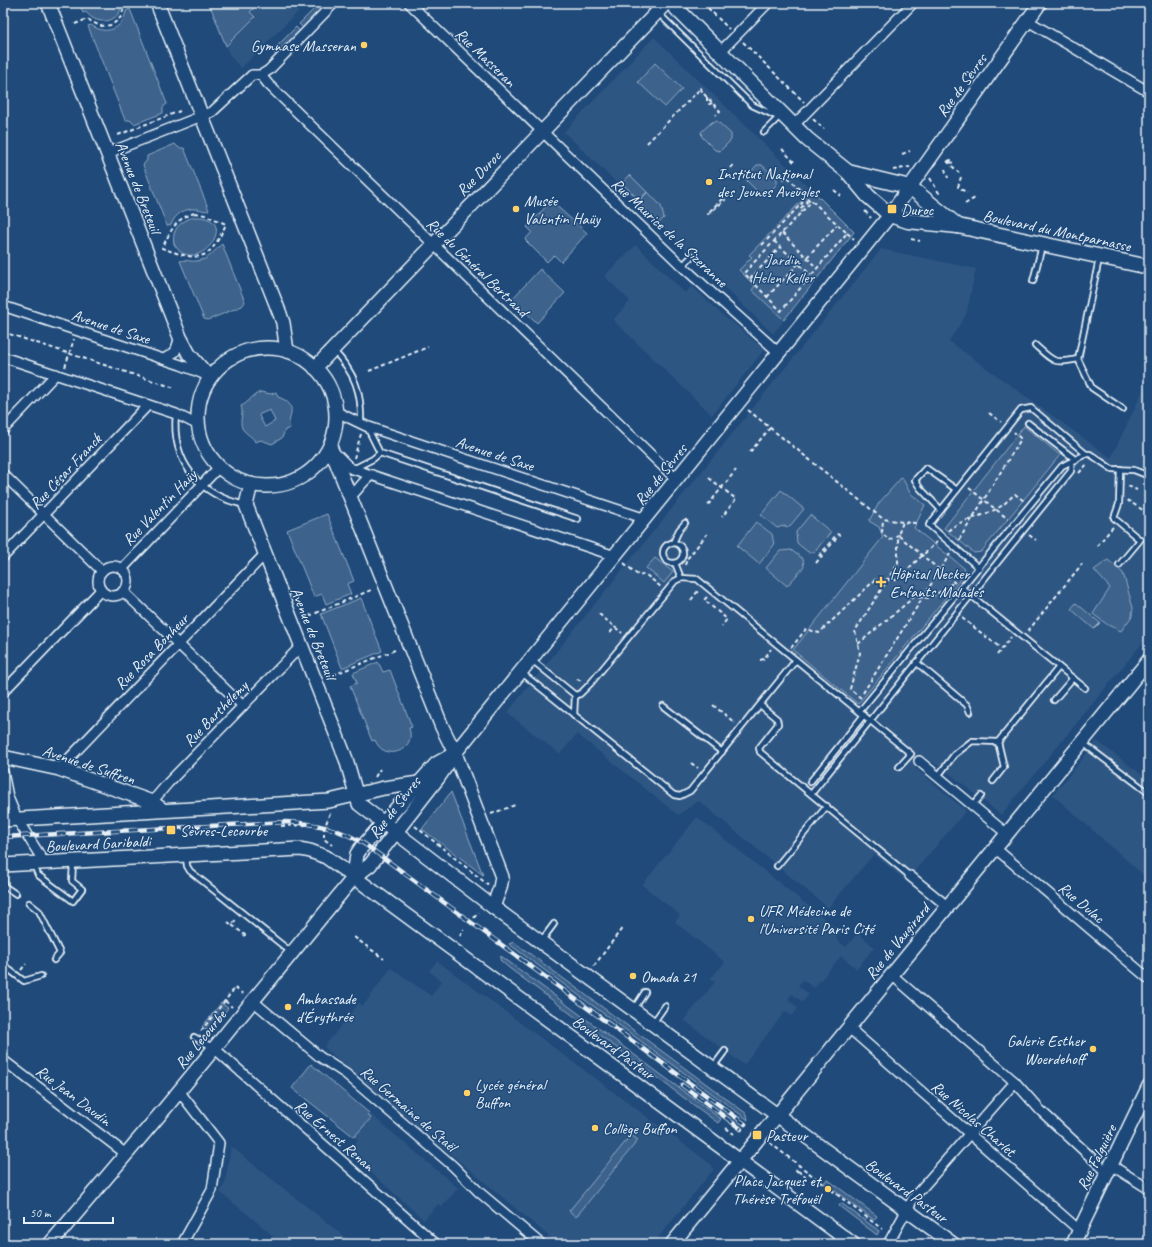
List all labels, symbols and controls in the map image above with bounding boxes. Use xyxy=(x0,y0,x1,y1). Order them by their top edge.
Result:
street label: Rue Masseran xyxy=(451,24,520,92)
place label: Gymnase Masseran xyxy=(251,36,357,56)
marker: Gymnase Masseran xyxy=(359,40,369,50)
street label: Rue de Sèvres xyxy=(932,49,992,121)
street label: Avenue de Breteuil xyxy=(111,138,167,239)
street label: Rue Duroc xyxy=(452,146,506,201)
place label: Institut National des Jeunes Aveugles xyxy=(717,164,821,202)
street label: Rue Maurice de la Sizeranne xyxy=(607,174,733,293)
marker: Institut National des Jeunes Aveugles xyxy=(704,177,714,187)
place label: Musée Valentin Haüy xyxy=(524,191,601,229)
place label: Duroc xyxy=(901,200,935,220)
marker: Duroc xyxy=(886,203,898,215)
marker: Musée Valentin Haüy xyxy=(511,204,521,214)
street label: Boulevard du Montparnasse xyxy=(981,206,1134,257)
street label: Rue du Général Bertrand xyxy=(422,214,534,323)
park label: Jardin Helen Keller xyxy=(752,250,815,288)
street label: Avenue de Saxe xyxy=(69,305,154,350)
street label: Rue César Franck xyxy=(26,429,107,514)
street label: Avenue de Saxe xyxy=(453,432,538,477)
street label: Rue de Sèvres xyxy=(630,439,693,509)
street label: Rue Valentin Haüy xyxy=(118,464,202,550)
place label: Hôpital Necker Enfants Malades xyxy=(890,564,985,602)
marker: Hôpital Necker Enfants Malades xyxy=(875,576,887,588)
street label: Avenue de Breteuil xyxy=(286,584,342,685)
street label: Rue Rosa Bonheur xyxy=(110,608,195,694)
street label: Rue Barthélemy xyxy=(179,675,253,751)
street label: Avenue de Suffren xyxy=(40,741,138,790)
street label: Rue de Sèvres xyxy=(364,771,426,843)
place label: Sèvres-Lecourbe xyxy=(180,821,269,841)
marker: Sèvres-Lecourbe xyxy=(165,824,177,836)
street label: Boulevard Garibaldi xyxy=(45,831,153,857)
street label: Rue Dulac xyxy=(1054,878,1109,929)
street label: Rue de Vaugirard xyxy=(861,898,936,984)
place label: UFR Médecine de l'Université Paris Cité xyxy=(759,901,876,939)
marker: UFR Médecine de l'Université Paris Cité xyxy=(746,914,756,924)
place label: Omada 21 xyxy=(641,967,697,987)
marker: Omada 21 xyxy=(628,971,638,981)
place label: Ambassade d'Érythrée xyxy=(296,989,358,1027)
marker: Ambassade d'Érythrée xyxy=(283,1002,293,1012)
street label: Rue Lecourbe xyxy=(171,1005,232,1073)
street label: Boulevard Pasteur xyxy=(568,1011,660,1086)
place label: Galerie Esther Woerdehoff xyxy=(1007,1031,1089,1069)
marker: Galerie Esther Woerdehoff xyxy=(1088,1044,1098,1054)
street label: Rue Jean Daudin xyxy=(32,1061,116,1131)
street label: Rue Germaine de Staël xyxy=(356,1062,463,1158)
place label: Lycée général Buffon xyxy=(475,1075,549,1113)
street label: Rue Nicolas Charlet xyxy=(927,1077,1021,1162)
marker: Lycée général Buffon xyxy=(462,1088,472,1098)
street label: Rue Ernest Renan xyxy=(290,1096,379,1176)
place label: Collège Buffon xyxy=(603,1119,677,1139)
street label: Rue Falguière xyxy=(1073,1120,1122,1193)
marker: Collège Buffon xyxy=(590,1123,600,1133)
place label: Pasteur xyxy=(766,1126,809,1146)
marker: Pasteur xyxy=(751,1129,763,1141)
street label: Boulevard Pasteur xyxy=(861,1154,953,1229)
place label: Place Jacques et Thérèse Tréfouël xyxy=(733,1171,823,1209)
marker: Place Jacques et Thérèse Tréfouël xyxy=(823,1184,833,1194)
scale bar xyxy=(24,1199,113,1225)
text: 50 m xyxy=(30,1205,52,1221)

